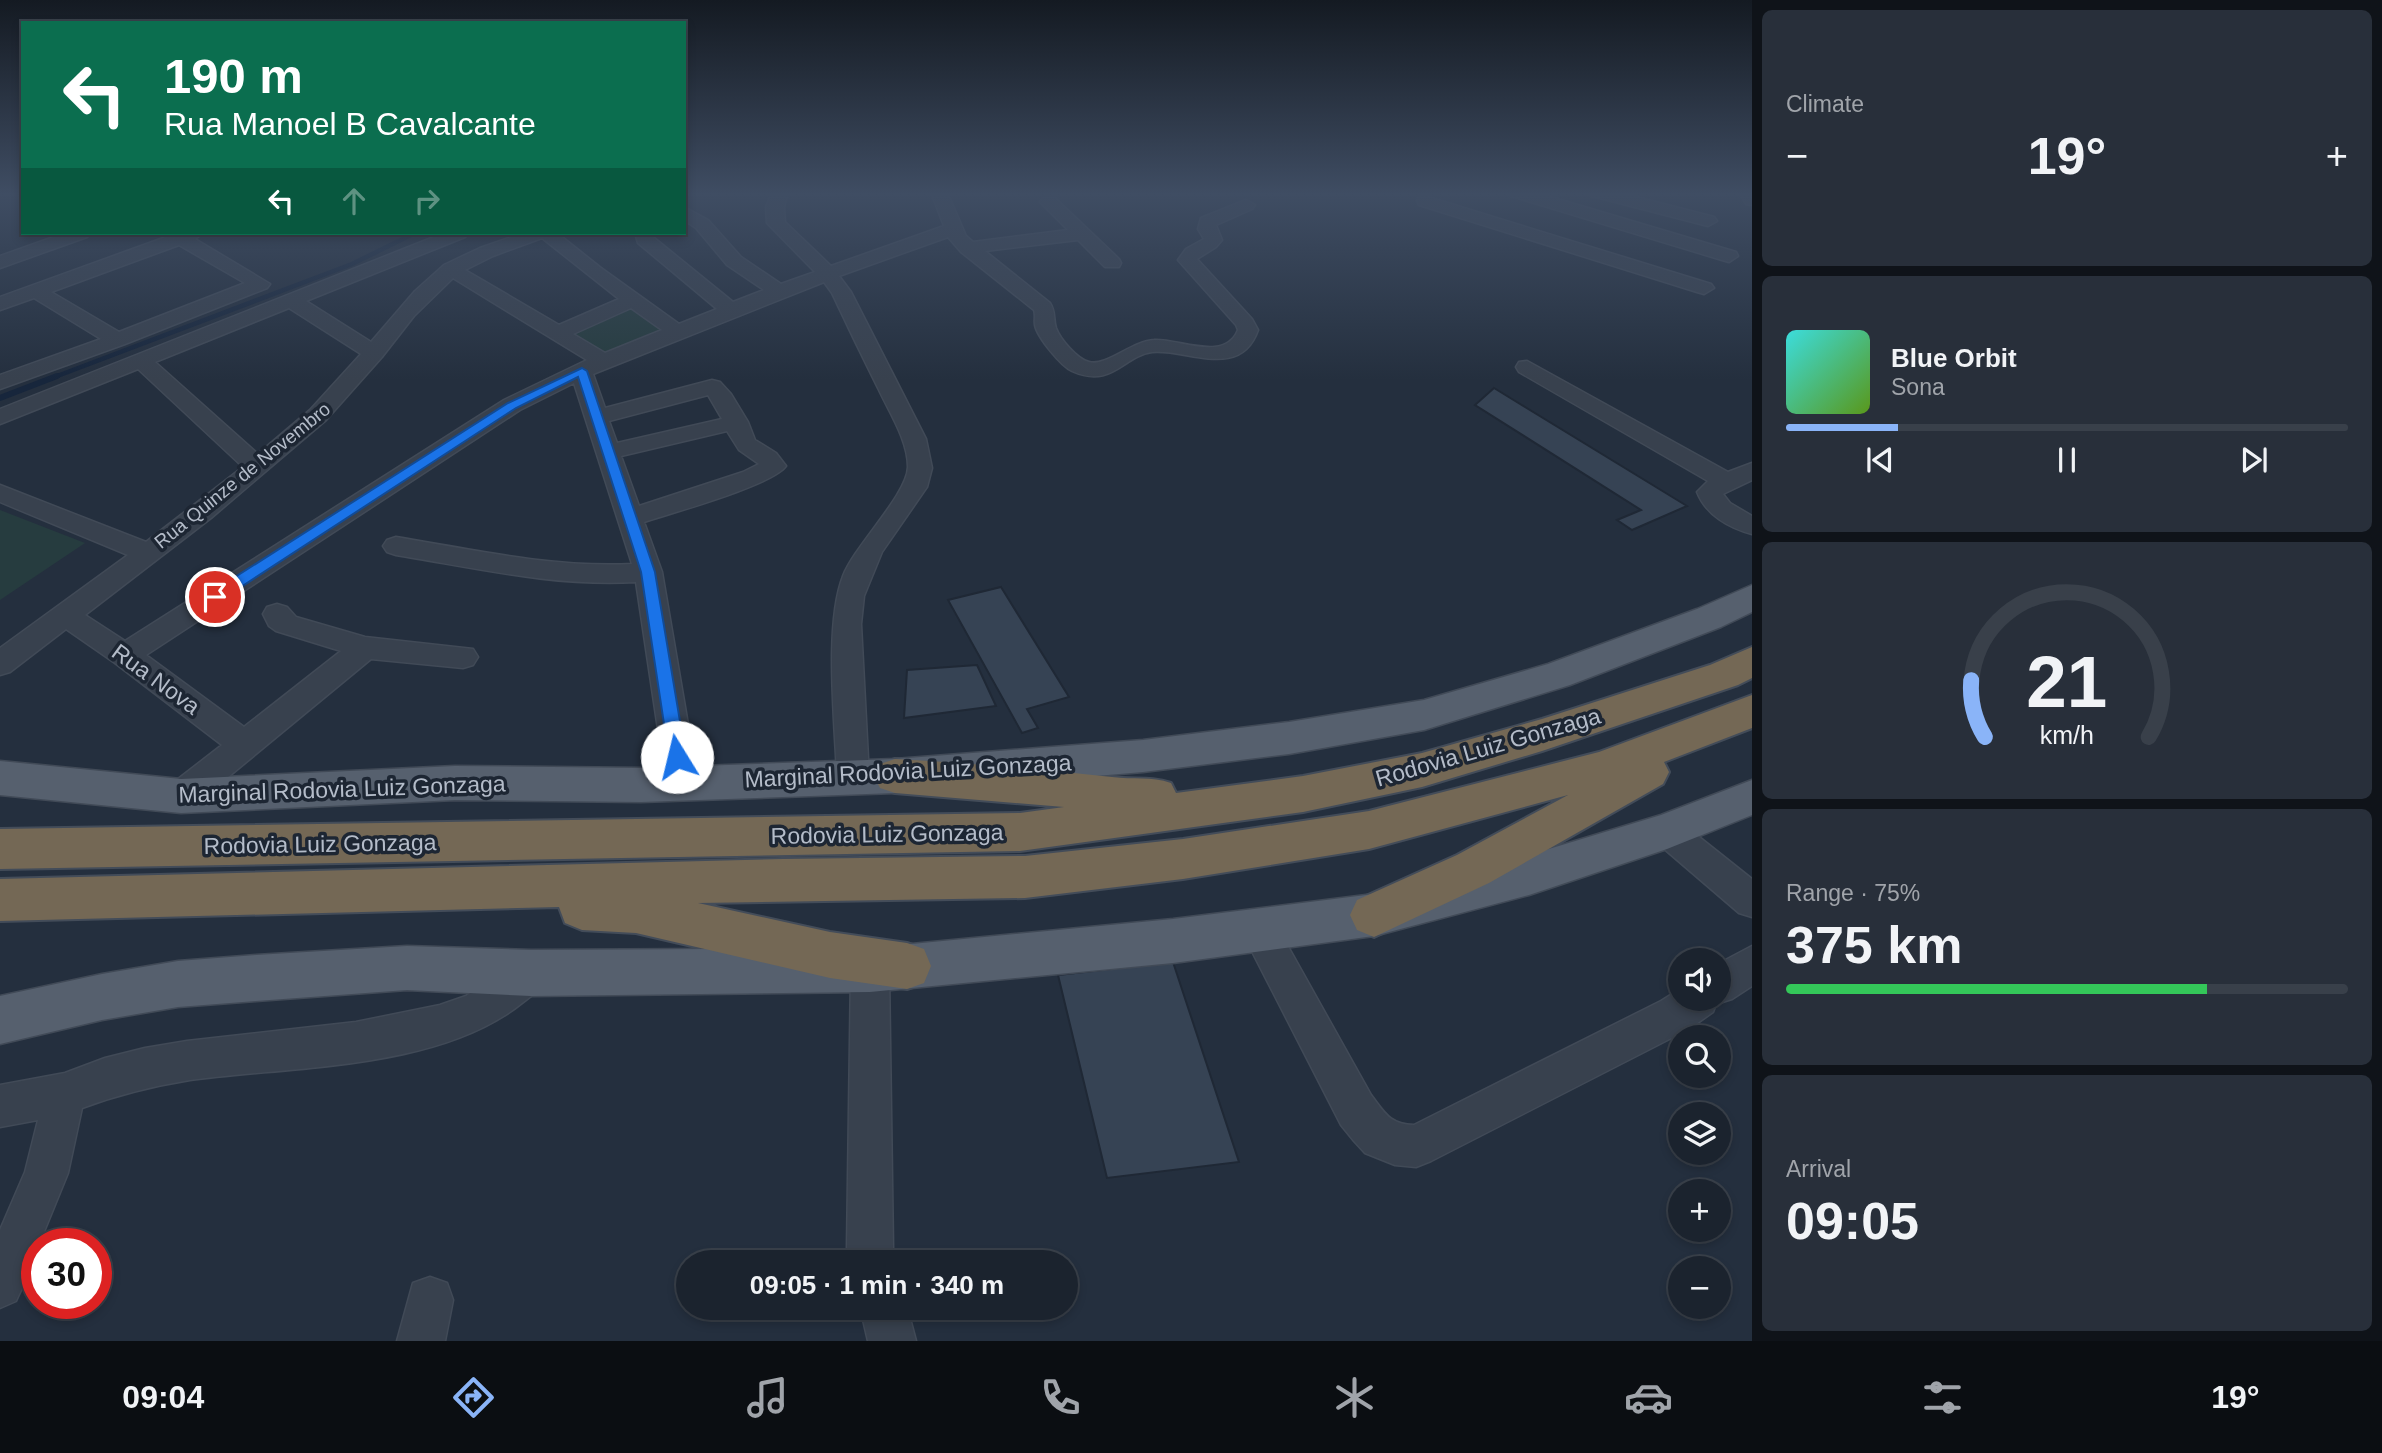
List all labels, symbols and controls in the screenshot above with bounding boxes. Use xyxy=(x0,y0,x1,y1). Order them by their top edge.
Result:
icon: left xyxy=(49,49,140,140)
text: 190 m xyxy=(164,49,303,103)
text: Climate xyxy=(1786,91,1864,117)
text: Rua Manoel B Cavalcante xyxy=(164,106,536,142)
text: 19° xyxy=(2028,127,2106,185)
text: − xyxy=(1786,135,1808,177)
text: + xyxy=(2326,135,2348,177)
icon: left xyxy=(262,182,300,220)
icon: ahead xyxy=(335,182,373,220)
icon: right xyxy=(408,182,446,220)
text: Blue Orbit xyxy=(1891,343,2017,373)
text: Sona xyxy=(1891,374,1945,400)
street label: Rua Quinze de Novembro xyxy=(150,398,334,553)
icon: previous xyxy=(1861,441,1899,479)
icon: pause xyxy=(2048,441,2086,479)
icon: next xyxy=(2235,441,2273,479)
pin xyxy=(185,567,245,627)
icon: arrive xyxy=(196,578,234,616)
street label: Rua Nova xyxy=(107,638,205,720)
text: 21 xyxy=(2027,641,2107,722)
street label: Rodovia Luiz Gonzaga xyxy=(1373,702,1604,792)
position arrow xyxy=(640,720,714,794)
text: km/h xyxy=(2040,720,2094,748)
street label: Marginal Rodovia Luiz Gonzaga xyxy=(744,749,1072,793)
street label: Marginal Rodovia Luiz Gonzaga xyxy=(178,770,506,808)
street label: Rodovia Luiz Gonzaga xyxy=(770,819,1004,849)
street label: Rodovia Luiz Gonzaga xyxy=(203,829,437,859)
text: Range · 75% xyxy=(1786,880,1920,906)
text: 375 km xyxy=(1786,916,1962,974)
map controls xyxy=(1668,948,1731,1319)
button: sound xyxy=(1668,948,1731,1011)
button: search xyxy=(1668,1025,1731,1088)
button: layers xyxy=(1668,1102,1731,1165)
text: Arrival xyxy=(1786,1156,1851,1182)
button: + xyxy=(1668,1179,1731,1242)
text: 09:05 xyxy=(1786,1192,1919,1250)
speed limit sign: 30 xyxy=(21,1228,112,1319)
button: − xyxy=(1668,1256,1731,1319)
text: 09:05 · 1 min · 340 m xyxy=(750,1270,1004,1300)
icon: directions xyxy=(449,1373,498,1422)
icon: music xyxy=(743,1373,792,1422)
icon: phone xyxy=(1036,1373,1085,1422)
icon: climate xyxy=(1330,1373,1379,1422)
icon: car xyxy=(1624,1373,1673,1422)
icon: filters xyxy=(1918,1373,1967,1422)
text: 09:04 xyxy=(122,1379,204,1415)
text: 19° xyxy=(2211,1379,2260,1415)

